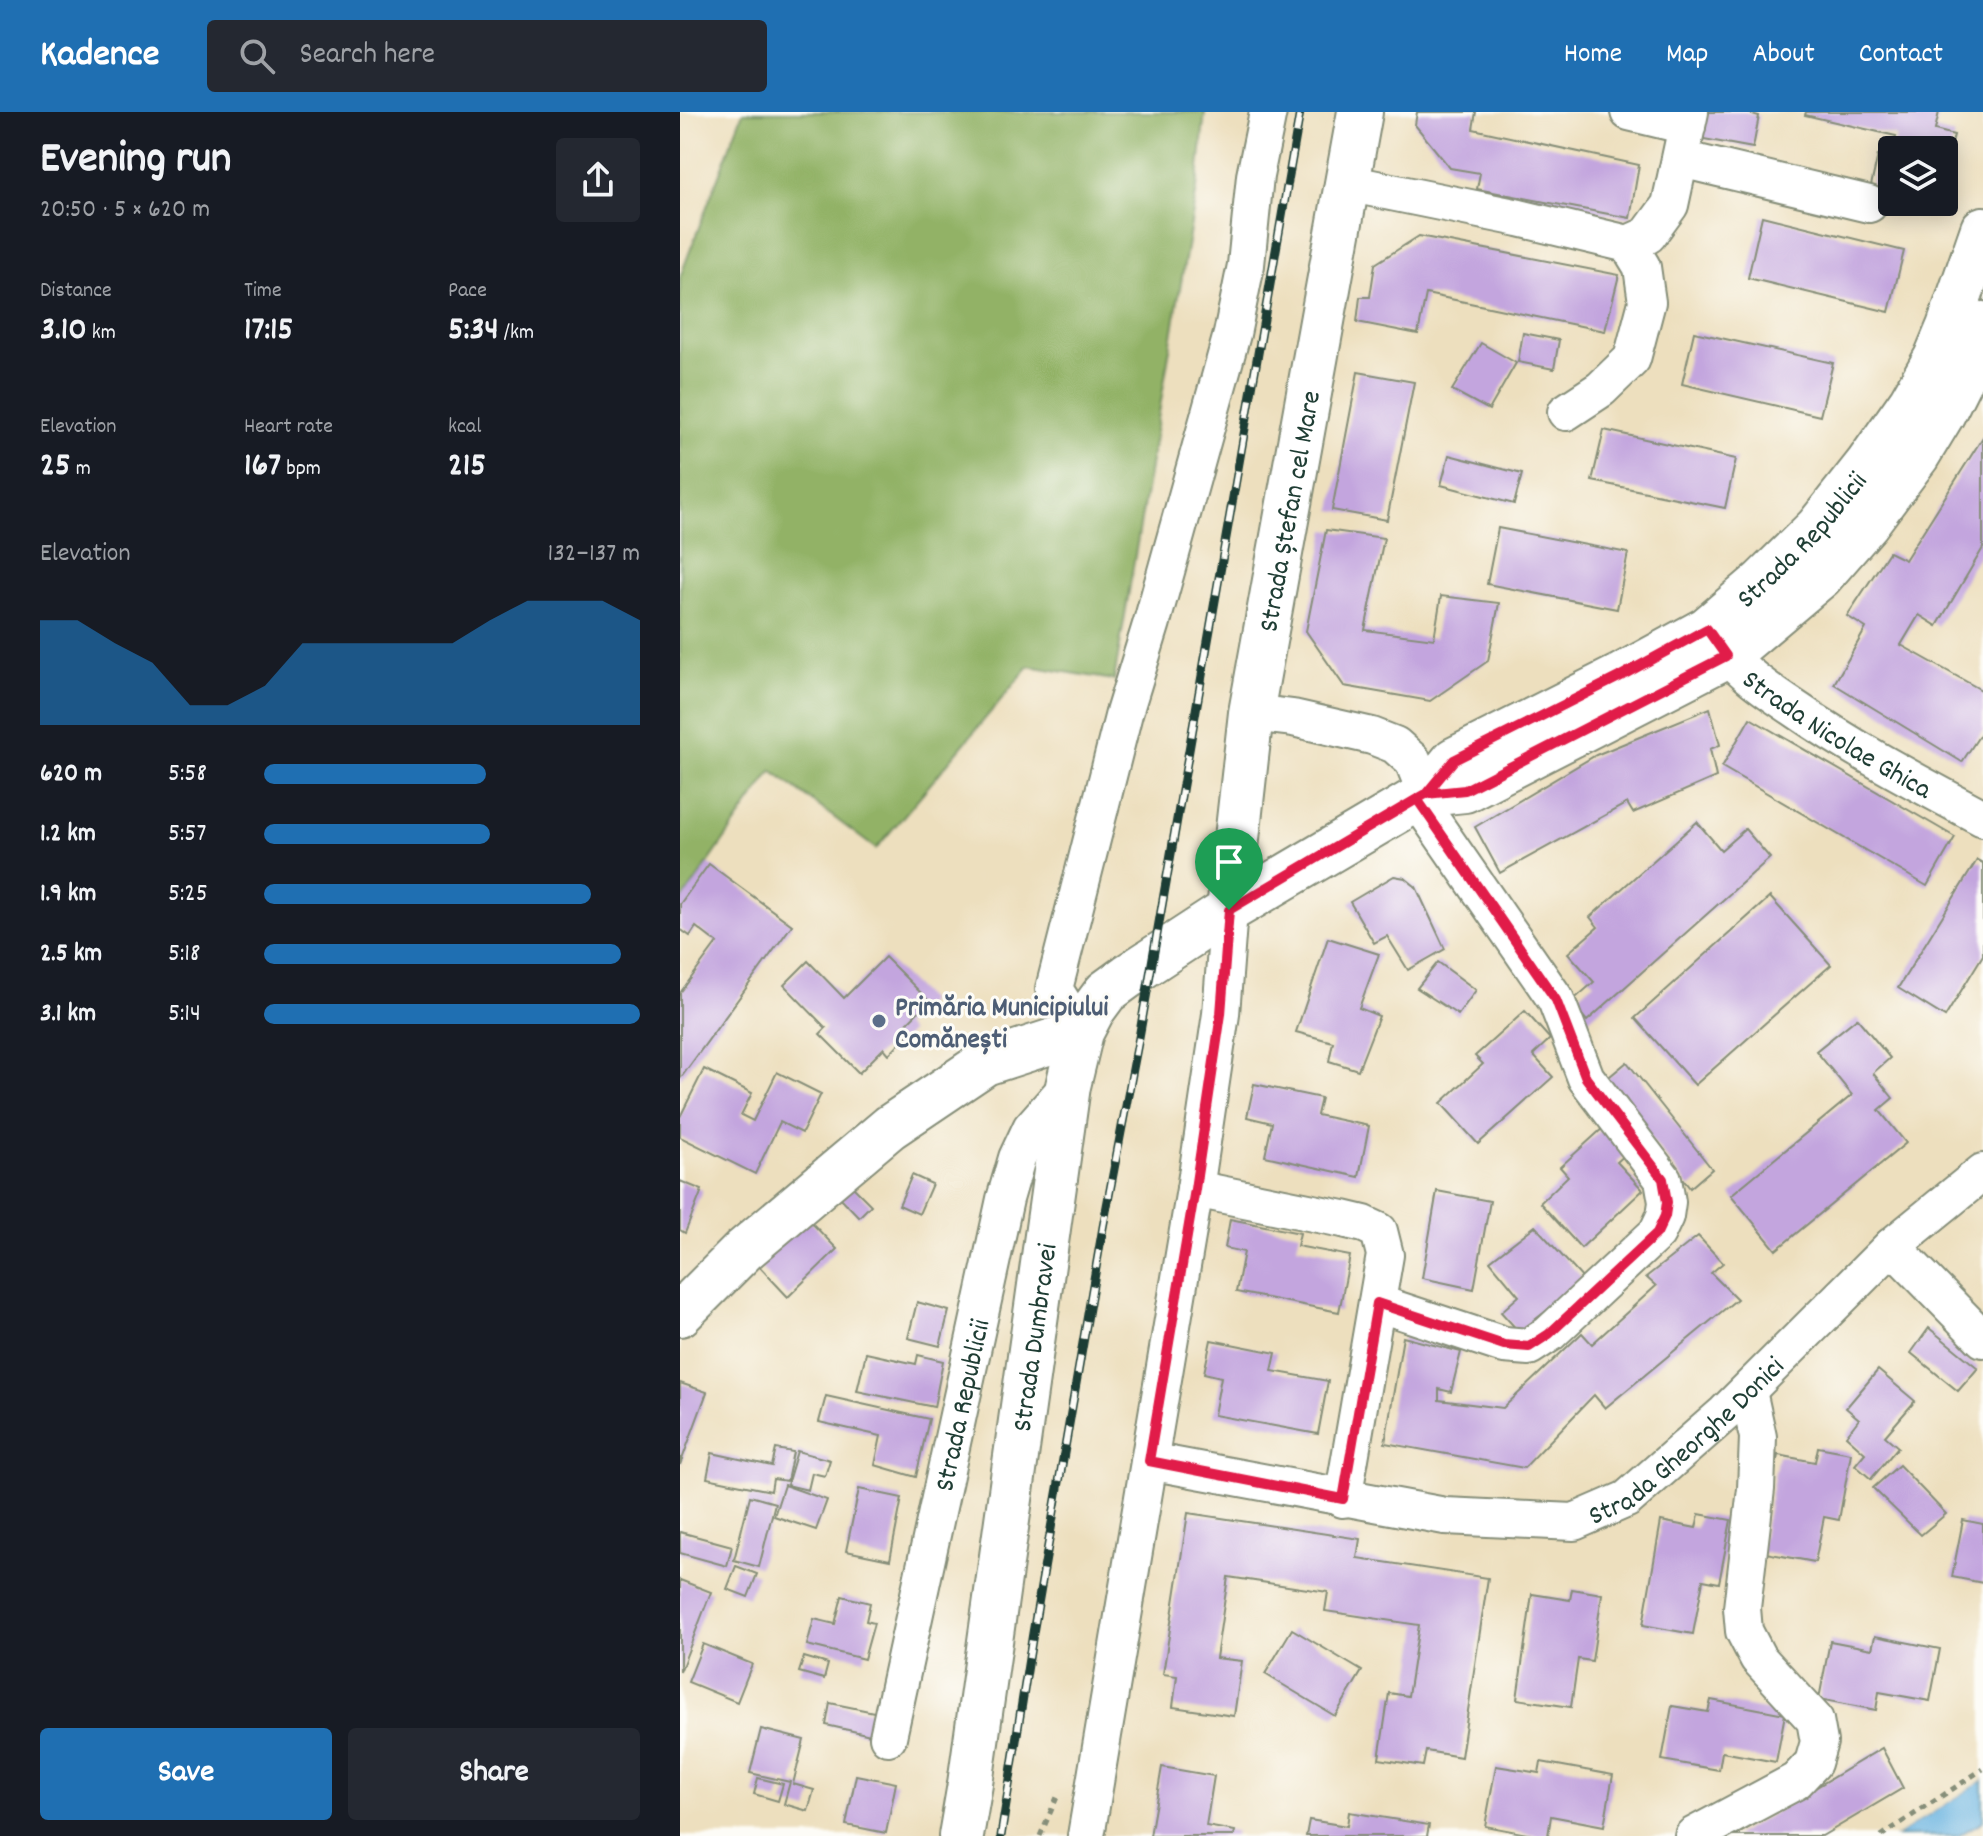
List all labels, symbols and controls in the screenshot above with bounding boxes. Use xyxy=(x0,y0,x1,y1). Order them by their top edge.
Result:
search box xyxy=(207,20,767,92)
text: Kadence xyxy=(40,29,159,84)
icon: search xyxy=(235,34,279,78)
text: Search here xyxy=(299,35,435,78)
text: Home xyxy=(1564,36,1622,76)
text: Map xyxy=(1666,36,1708,76)
text: About xyxy=(1752,36,1815,76)
text: Contact xyxy=(1859,36,1943,76)
text: Evening run xyxy=(40,130,231,193)
map controls xyxy=(1878,136,1958,216)
button: layers xyxy=(1878,136,1958,216)
button: share xyxy=(556,138,640,222)
text: 20:50 · 5 × 620 m xyxy=(40,192,210,229)
text: Distance xyxy=(40,276,112,307)
text: Time xyxy=(244,276,282,307)
text: Pace xyxy=(448,276,487,307)
text: 3.10 xyxy=(40,307,87,356)
text: 17:15 xyxy=(244,307,293,356)
text: 5:34 xyxy=(448,307,499,356)
text: km xyxy=(87,318,116,349)
text: /km xyxy=(499,318,534,349)
street label: Strada Ștefan cel Mare xyxy=(1251,388,1334,636)
text: Elevation xyxy=(40,412,117,443)
text: Heart rate xyxy=(244,412,333,443)
text: kcal xyxy=(448,412,481,443)
text: 25 xyxy=(40,443,71,492)
text: 167 xyxy=(244,443,281,492)
text: 215 xyxy=(448,443,486,492)
text: m xyxy=(71,454,91,485)
text: bpm xyxy=(281,454,321,485)
street label: Strada Republicii xyxy=(1730,465,1879,620)
text: Elevation xyxy=(40,536,130,573)
text: 132–137 m xyxy=(547,536,640,573)
street label: Strada Nicolae Ghica xyxy=(1731,662,1938,812)
text: 620 m xyxy=(40,756,102,793)
text: 5:58 xyxy=(168,756,207,793)
text: 1.2 km xyxy=(40,816,96,853)
text: 5:57 xyxy=(168,816,206,853)
pin xyxy=(1195,828,1263,910)
icon: arrive xyxy=(1207,840,1251,884)
text: 1.9 km xyxy=(40,876,96,913)
text: 5:25 xyxy=(168,876,208,913)
text: 2.5 km xyxy=(40,936,102,973)
text: 5:18 xyxy=(168,936,200,973)
place label: Primăria Municipiului Comănești xyxy=(895,990,1108,1062)
text: 3.1 km xyxy=(40,996,96,1033)
text: 5:14 xyxy=(168,996,201,1033)
marker: Primăria Municipiului Comănești xyxy=(870,1012,888,1030)
street label: Strada Dumbravei xyxy=(1005,1241,1071,1434)
street label: Strada Republicii xyxy=(927,1316,1003,1496)
street label: Strada Gheorghe Donici xyxy=(1583,1350,1796,1538)
button: Save xyxy=(40,1728,332,1820)
button: Share xyxy=(348,1728,640,1820)

